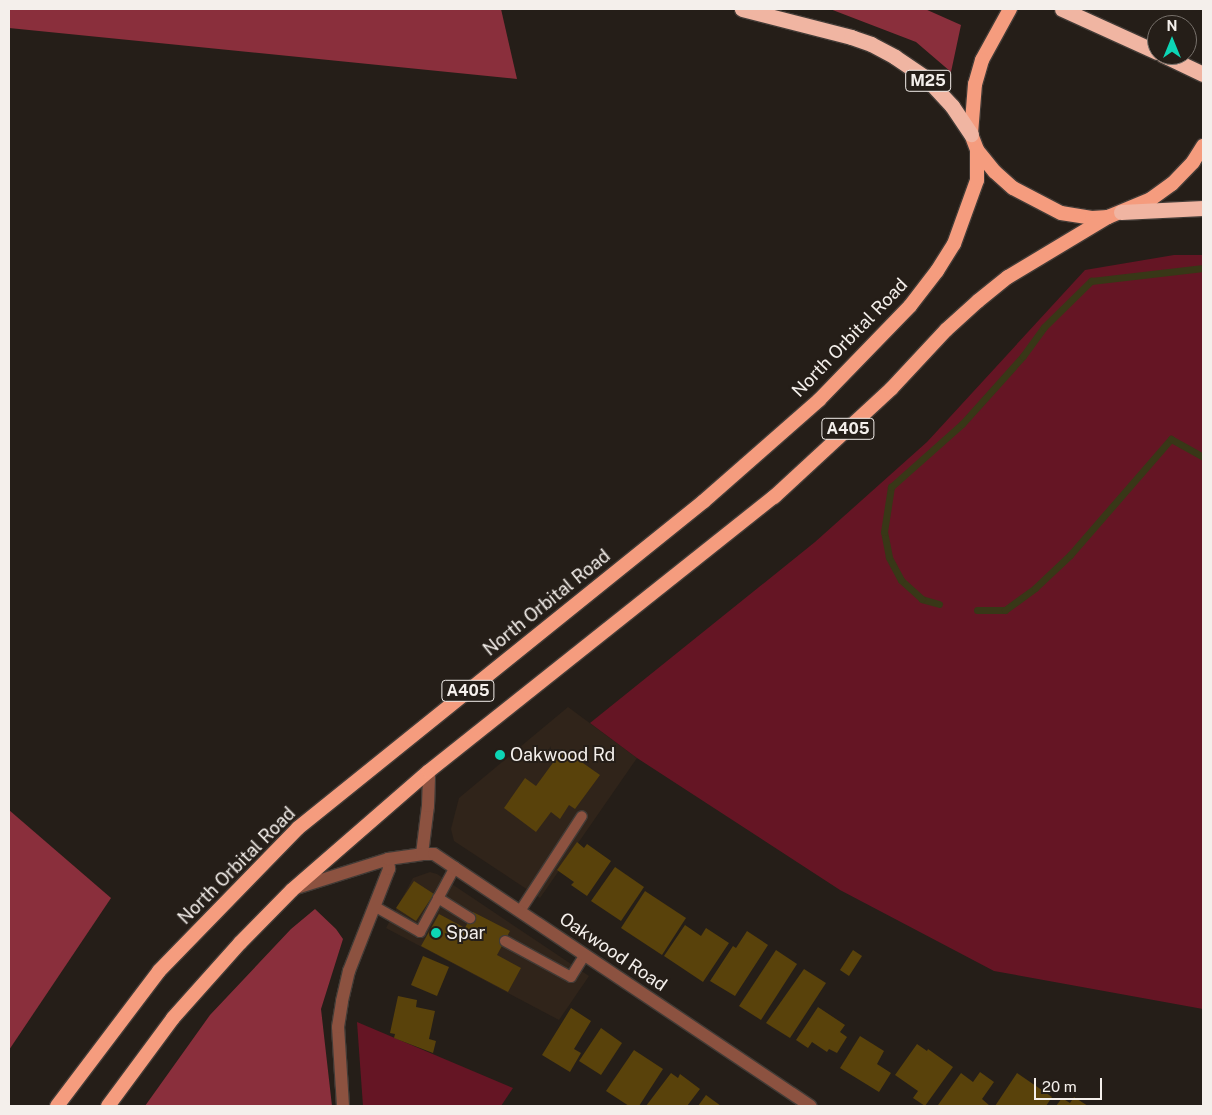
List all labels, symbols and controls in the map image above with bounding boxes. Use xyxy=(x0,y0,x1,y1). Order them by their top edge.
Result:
north arrow xyxy=(1147,15,1197,65)
text: N xyxy=(1167,18,1177,34)
road number: M25 xyxy=(904,68,952,94)
street label: North Orbital Road xyxy=(788,274,912,402)
road number: A405 xyxy=(820,416,876,442)
street label: North Orbital Road xyxy=(479,545,615,661)
road number: A405 xyxy=(440,678,496,704)
place label: Oakwood Rd xyxy=(510,744,615,766)
marker: Oakwood Rd xyxy=(494,749,506,761)
street label: North Orbital Road xyxy=(174,803,300,929)
street label: Oakwood Road xyxy=(555,908,671,996)
place label: Spar xyxy=(446,922,486,944)
marker: Spar xyxy=(430,927,442,939)
scale bar xyxy=(1037,1068,1104,1100)
text: 20 m xyxy=(1042,1078,1077,1095)

